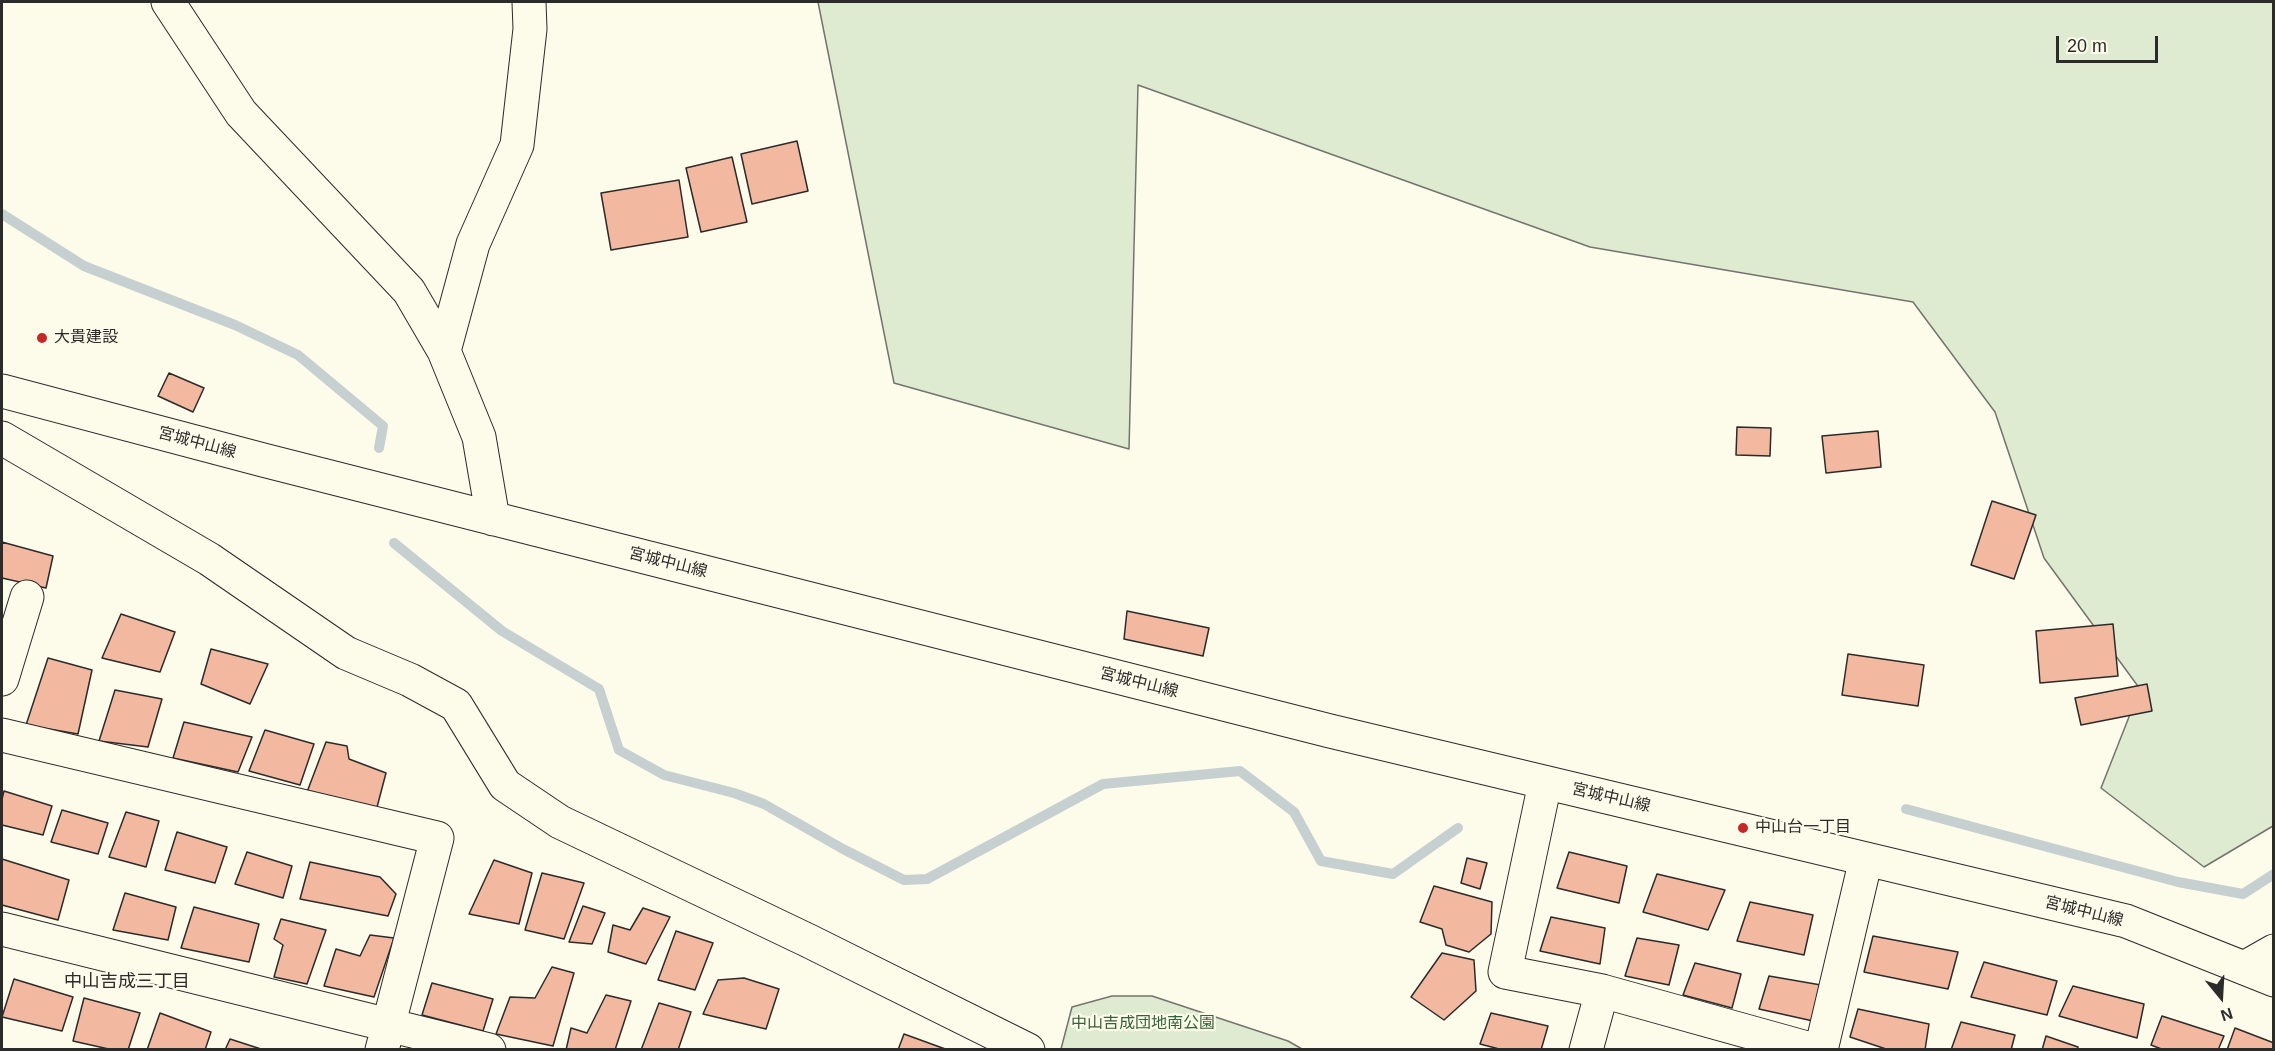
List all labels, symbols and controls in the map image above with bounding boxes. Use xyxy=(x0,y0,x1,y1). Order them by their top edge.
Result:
scale bar xyxy=(2059,24,2161,62)
text: 20 m xyxy=(2067,36,2107,56)
place label: 大貴建設 xyxy=(54,328,118,348)
marker: 大貴建設 xyxy=(35,331,49,345)
street label: 宮城中山線 xyxy=(156,423,238,463)
street label: 宮城中山線 xyxy=(627,544,709,582)
street label: 宮城中山線 xyxy=(1098,664,1180,702)
street label: 宮城中山線 xyxy=(1570,780,1652,816)
place label: 中山台一丁目 xyxy=(1755,818,1851,838)
marker: 中山台一丁目 xyxy=(1736,821,1750,835)
street label: 宮城中山線 xyxy=(2043,893,2125,931)
north arrow xyxy=(2191,967,2251,1027)
district label: 中山吉成三丁目 xyxy=(64,971,190,993)
text: N xyxy=(2219,1005,2235,1024)
park label: 中山吉成団地南公園 xyxy=(1071,1014,1215,1034)

